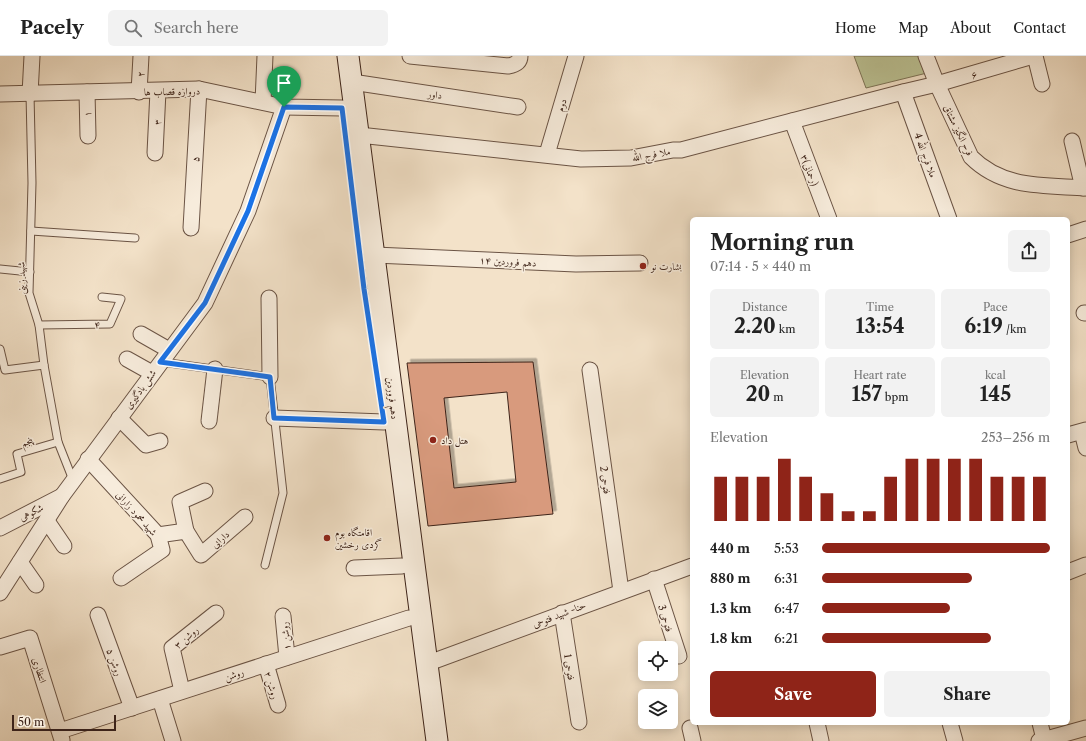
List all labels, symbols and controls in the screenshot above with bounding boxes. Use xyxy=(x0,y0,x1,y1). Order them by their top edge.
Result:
search box xyxy=(108,10,388,46)
text: Pacely xyxy=(20,16,84,39)
icon: search xyxy=(122,17,144,39)
text: Search here xyxy=(154,18,239,37)
text: Home xyxy=(835,19,876,37)
text: Map xyxy=(898,19,928,37)
text: About xyxy=(950,19,991,37)
text: Contact xyxy=(1013,19,1066,37)
pin xyxy=(267,66,301,107)
street label: ۶ xyxy=(970,67,979,82)
street label: ۲ xyxy=(134,71,147,77)
icon: arrive xyxy=(273,72,295,94)
street label: دروازه قصاب ها xyxy=(144,85,200,98)
street label: داور xyxy=(426,87,443,102)
street label: دوم xyxy=(553,97,572,114)
street label: فرح انگیز مشتاق xyxy=(938,103,976,159)
street label: ۱ xyxy=(81,111,94,117)
street label: ۳ xyxy=(151,119,164,125)
street label: 4 ملا فرج الله xyxy=(909,130,941,181)
street label: ملا فرج الله xyxy=(631,144,672,167)
street label: ۳(رحمانی) xyxy=(798,153,821,188)
street label: ۵ xyxy=(189,156,202,162)
text: Morning run xyxy=(710,229,854,256)
button: share xyxy=(1008,230,1050,272)
street label: دهم فروردین ۱۴ xyxy=(479,254,537,272)
text: 07:14 · 5 × 440 m xyxy=(710,258,811,274)
place label: بشارت نو xyxy=(650,260,682,273)
street label: شهید زینی xyxy=(14,261,30,295)
marker: بشارت نو xyxy=(638,261,648,271)
text: Distance xyxy=(742,300,787,314)
text: Time xyxy=(866,300,894,314)
text: Pace xyxy=(983,300,1008,314)
text: 2.20 xyxy=(734,314,776,338)
text: 13:54 xyxy=(855,314,905,338)
text: 6:19 xyxy=(964,314,1003,338)
street label: ۴ xyxy=(94,318,100,331)
text: km xyxy=(776,322,795,336)
text: /km xyxy=(1003,322,1027,336)
street label: شش بادگیری xyxy=(122,367,160,412)
text: Elevation xyxy=(740,368,789,382)
text: Heart rate xyxy=(853,368,907,382)
text: kcal xyxy=(985,368,1006,382)
street label: دهم فروردین xyxy=(380,376,402,420)
text: 20 xyxy=(746,382,770,406)
text: 157 xyxy=(851,382,882,406)
text: 145 xyxy=(979,382,1011,406)
text: m xyxy=(770,390,784,404)
text: bpm xyxy=(882,390,909,404)
text: Elevation xyxy=(710,429,768,445)
text: 253–256 m xyxy=(981,429,1050,445)
street label: پنجم xyxy=(20,433,37,452)
place label: هتل داد xyxy=(441,434,468,448)
marker: هتل داد xyxy=(428,435,438,445)
street label: فتوحی 2 xyxy=(597,465,614,495)
street label: شهید محمود زارانی xyxy=(113,488,160,538)
street label: شکوهی xyxy=(17,501,46,524)
place label: اقامتگاه بوم گردی رخشین xyxy=(335,526,382,551)
street label: دارایی xyxy=(208,528,232,551)
marker: اقامتگاه بوم گردی رخشین xyxy=(322,533,332,543)
text: 440 m xyxy=(710,540,750,556)
text: 5:53 xyxy=(774,540,799,556)
text: 880 m xyxy=(710,570,751,586)
text: 6:31 xyxy=(774,570,798,586)
street label: حنا- شهید فتوحی xyxy=(531,598,588,631)
text: 1.3 km xyxy=(710,600,752,616)
text: 6:47 xyxy=(774,600,799,616)
street label: فتوحی 3 xyxy=(655,603,676,633)
street label: روشن ۱ xyxy=(278,621,294,651)
street label: روشن ۳ xyxy=(171,623,202,652)
text: 1.8 km xyxy=(710,630,752,646)
text: 6:21 xyxy=(774,630,798,646)
map controls xyxy=(638,641,678,729)
button: locate xyxy=(638,641,678,681)
street label: روشن ۵ xyxy=(103,647,125,678)
street label: فتوحی 1 xyxy=(561,653,578,681)
street label: انتظاری xyxy=(29,656,50,685)
street label: روشن xyxy=(223,665,246,685)
street label: روشن ۲ xyxy=(260,670,282,701)
button: Save xyxy=(710,671,876,717)
button: Share xyxy=(884,671,1050,717)
button: layers xyxy=(638,689,678,729)
scale bar xyxy=(12,713,116,732)
text: 50 m xyxy=(18,715,44,729)

